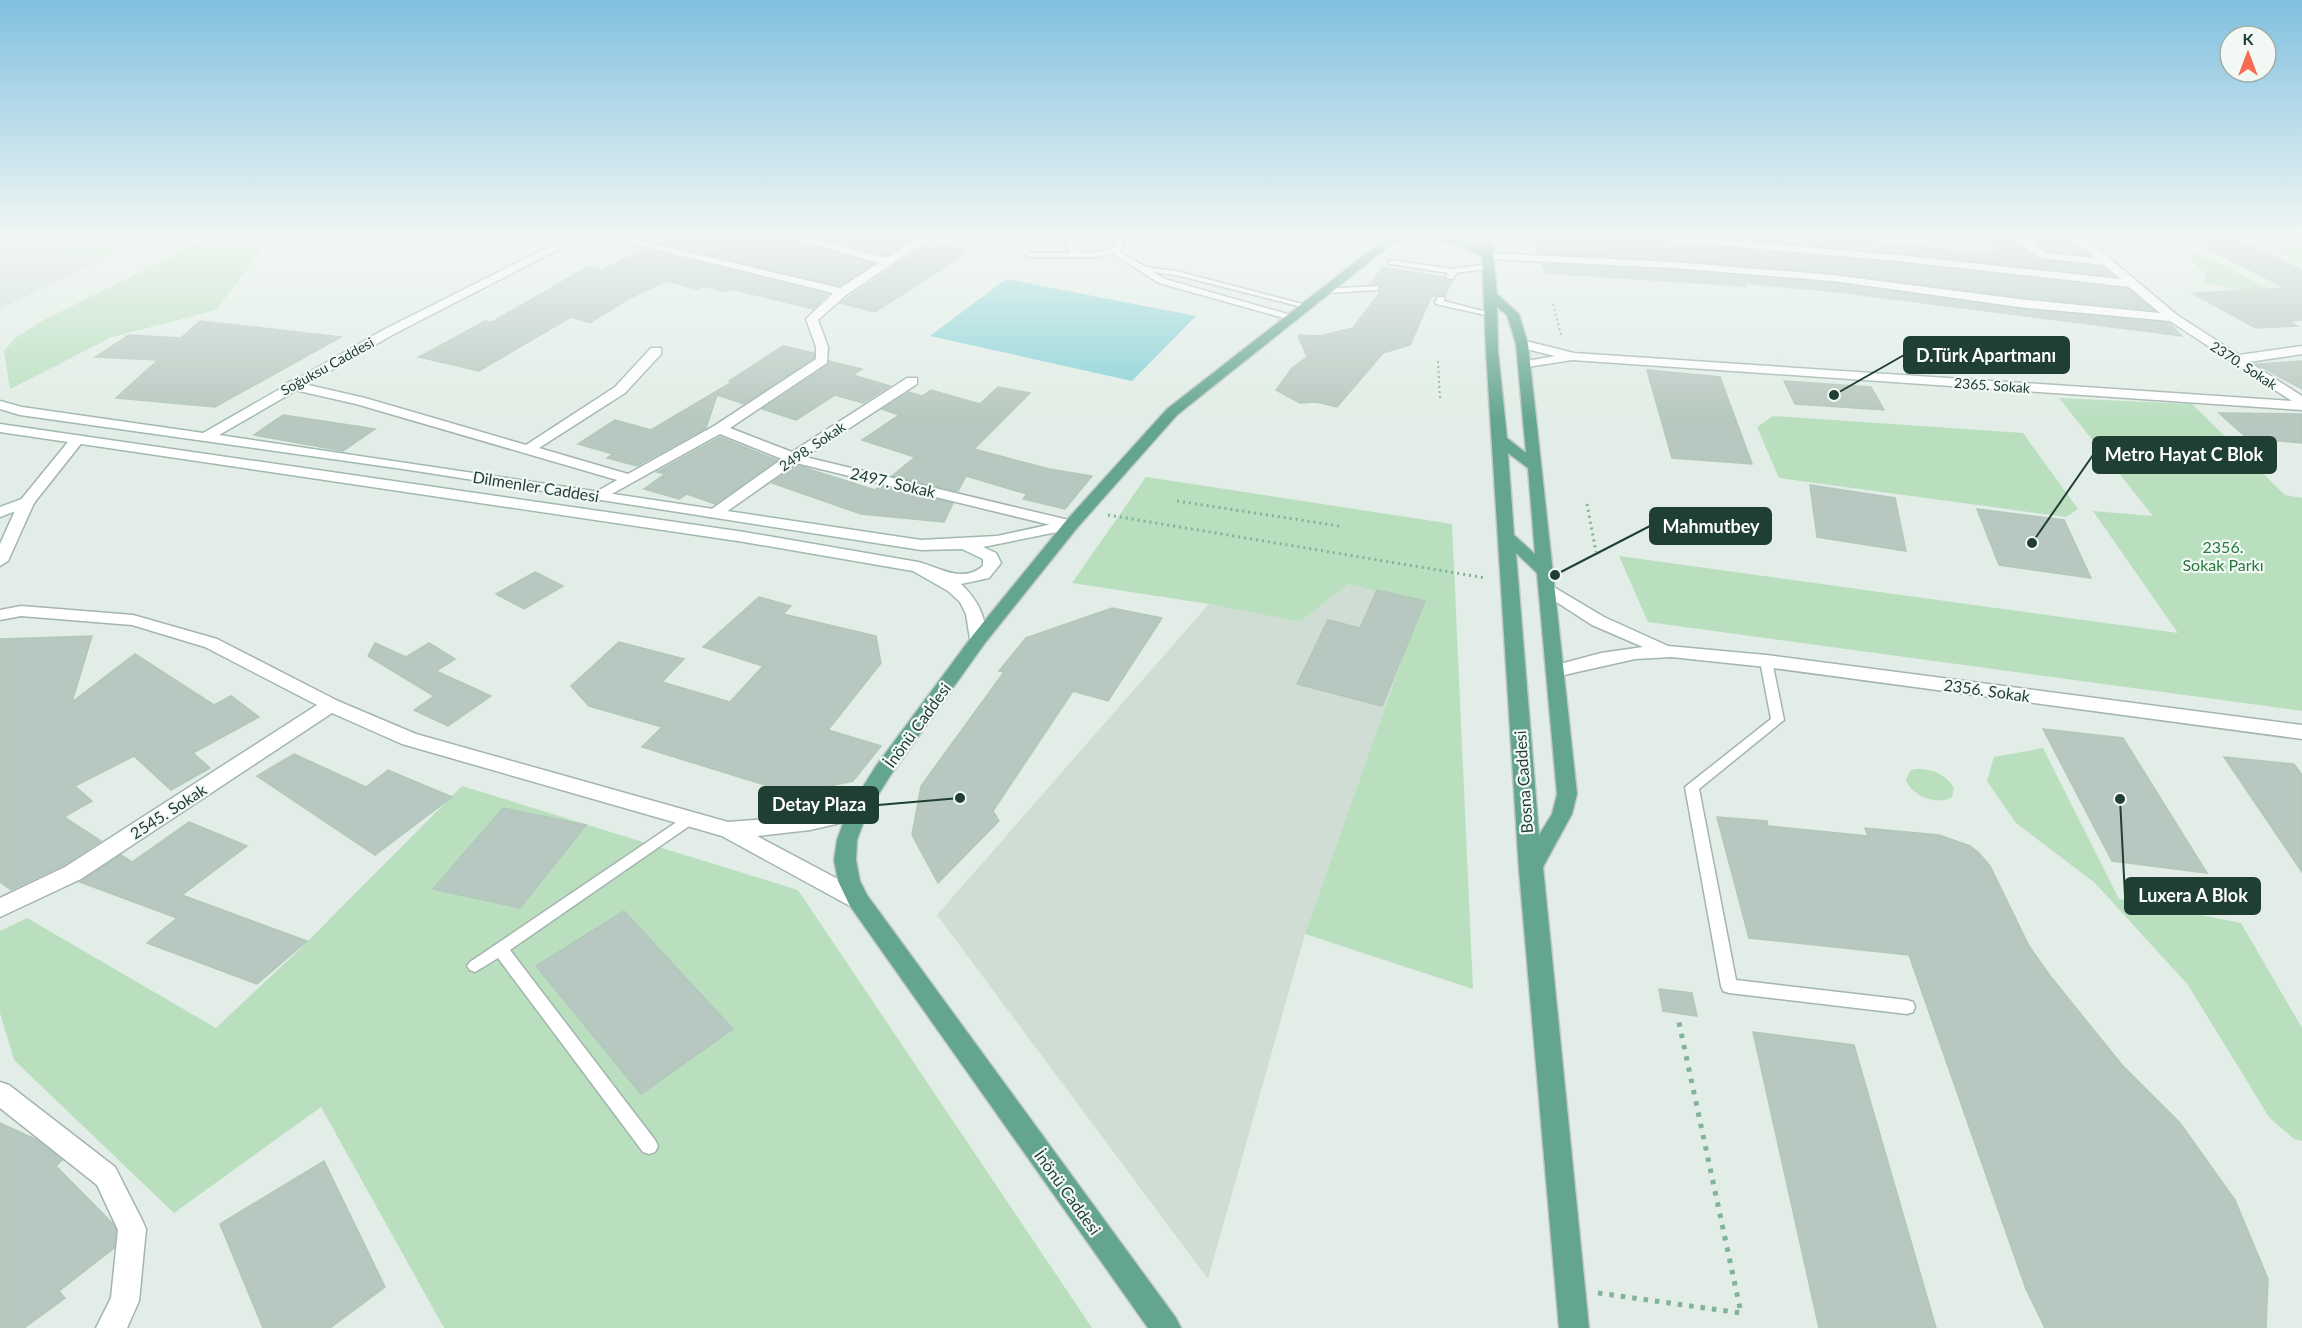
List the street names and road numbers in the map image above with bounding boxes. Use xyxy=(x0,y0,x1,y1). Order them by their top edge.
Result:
street label: Soğuksu Caddesi xyxy=(277,333,377,399)
street label: 2370. Sokak xyxy=(2207,337,2281,393)
street label: 2365. Sokak xyxy=(1953,374,2031,396)
street label: 2498. Sokak xyxy=(776,417,849,474)
street label: 2497. Sokak xyxy=(849,463,938,501)
street label: Dilmenler Caddesi xyxy=(471,467,601,505)
street label: 2356. Sokak xyxy=(1943,675,2032,706)
street label: İnönü Caddesi xyxy=(880,679,954,771)
street label: Bosna Caddesi xyxy=(1510,730,1536,834)
street label: 2545. Sokak xyxy=(126,779,210,843)
street label: İnönü Caddesi xyxy=(1031,1146,1105,1238)

